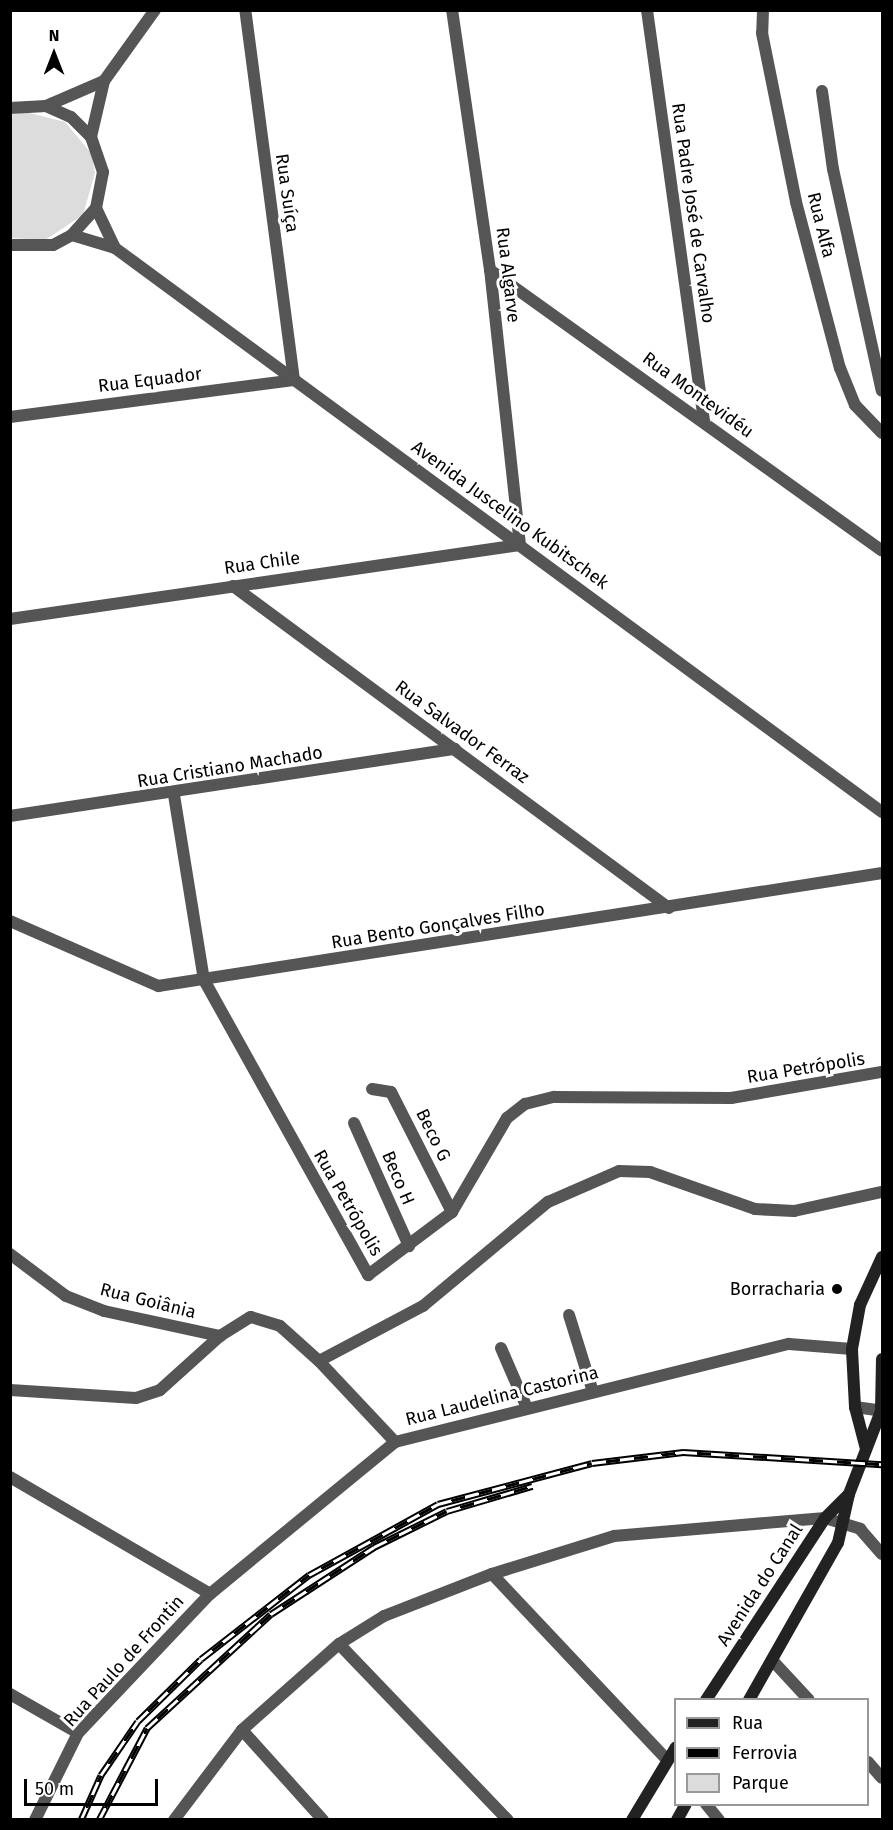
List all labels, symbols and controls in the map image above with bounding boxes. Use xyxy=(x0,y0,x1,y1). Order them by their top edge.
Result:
north arrow xyxy=(24,24,84,84)
text: N xyxy=(49,26,59,45)
street label: Rua Padre José de Carvalho xyxy=(667,101,719,325)
street label: Rua Suíça xyxy=(271,152,303,234)
street label: Rua Alfa xyxy=(802,190,840,260)
street label: Rua Algarve xyxy=(491,226,525,324)
street label: Rua Montevidéu xyxy=(638,347,758,443)
street label: Rua Equador xyxy=(97,363,203,397)
street label: Avenida Juscelino Kubitschek xyxy=(407,436,613,594)
street label: Rua Chile xyxy=(223,547,301,579)
street label: Rua Salvador Ferraz xyxy=(391,676,533,788)
street label: Rua Cristiano Machado xyxy=(136,742,324,792)
street label: Rua Bento Gonçalves Filho xyxy=(330,898,546,954)
street label: Rua Petrópolis xyxy=(746,1048,866,1088)
street label: Beco G xyxy=(411,1105,455,1165)
street label: Rua Petrópolis xyxy=(309,1146,387,1260)
street label: Beco H xyxy=(377,1148,419,1208)
place label: Borracharia xyxy=(730,1278,825,1300)
street label: Rua Goiânia xyxy=(98,1279,198,1323)
marker: Borracharia xyxy=(830,1282,844,1296)
street label: Rua Laudelina Castorina xyxy=(403,1362,601,1430)
street label: Avenida do Canal xyxy=(713,1520,807,1650)
street label: Rua Paulo de Frontin xyxy=(59,1591,189,1731)
legend xyxy=(674,1698,869,1806)
text: Rua xyxy=(732,1712,763,1734)
text: Ferrovia xyxy=(732,1742,798,1764)
scale bar xyxy=(27,1767,160,1805)
text: Parque xyxy=(732,1772,789,1794)
text: 50 m xyxy=(35,1778,74,1800)

